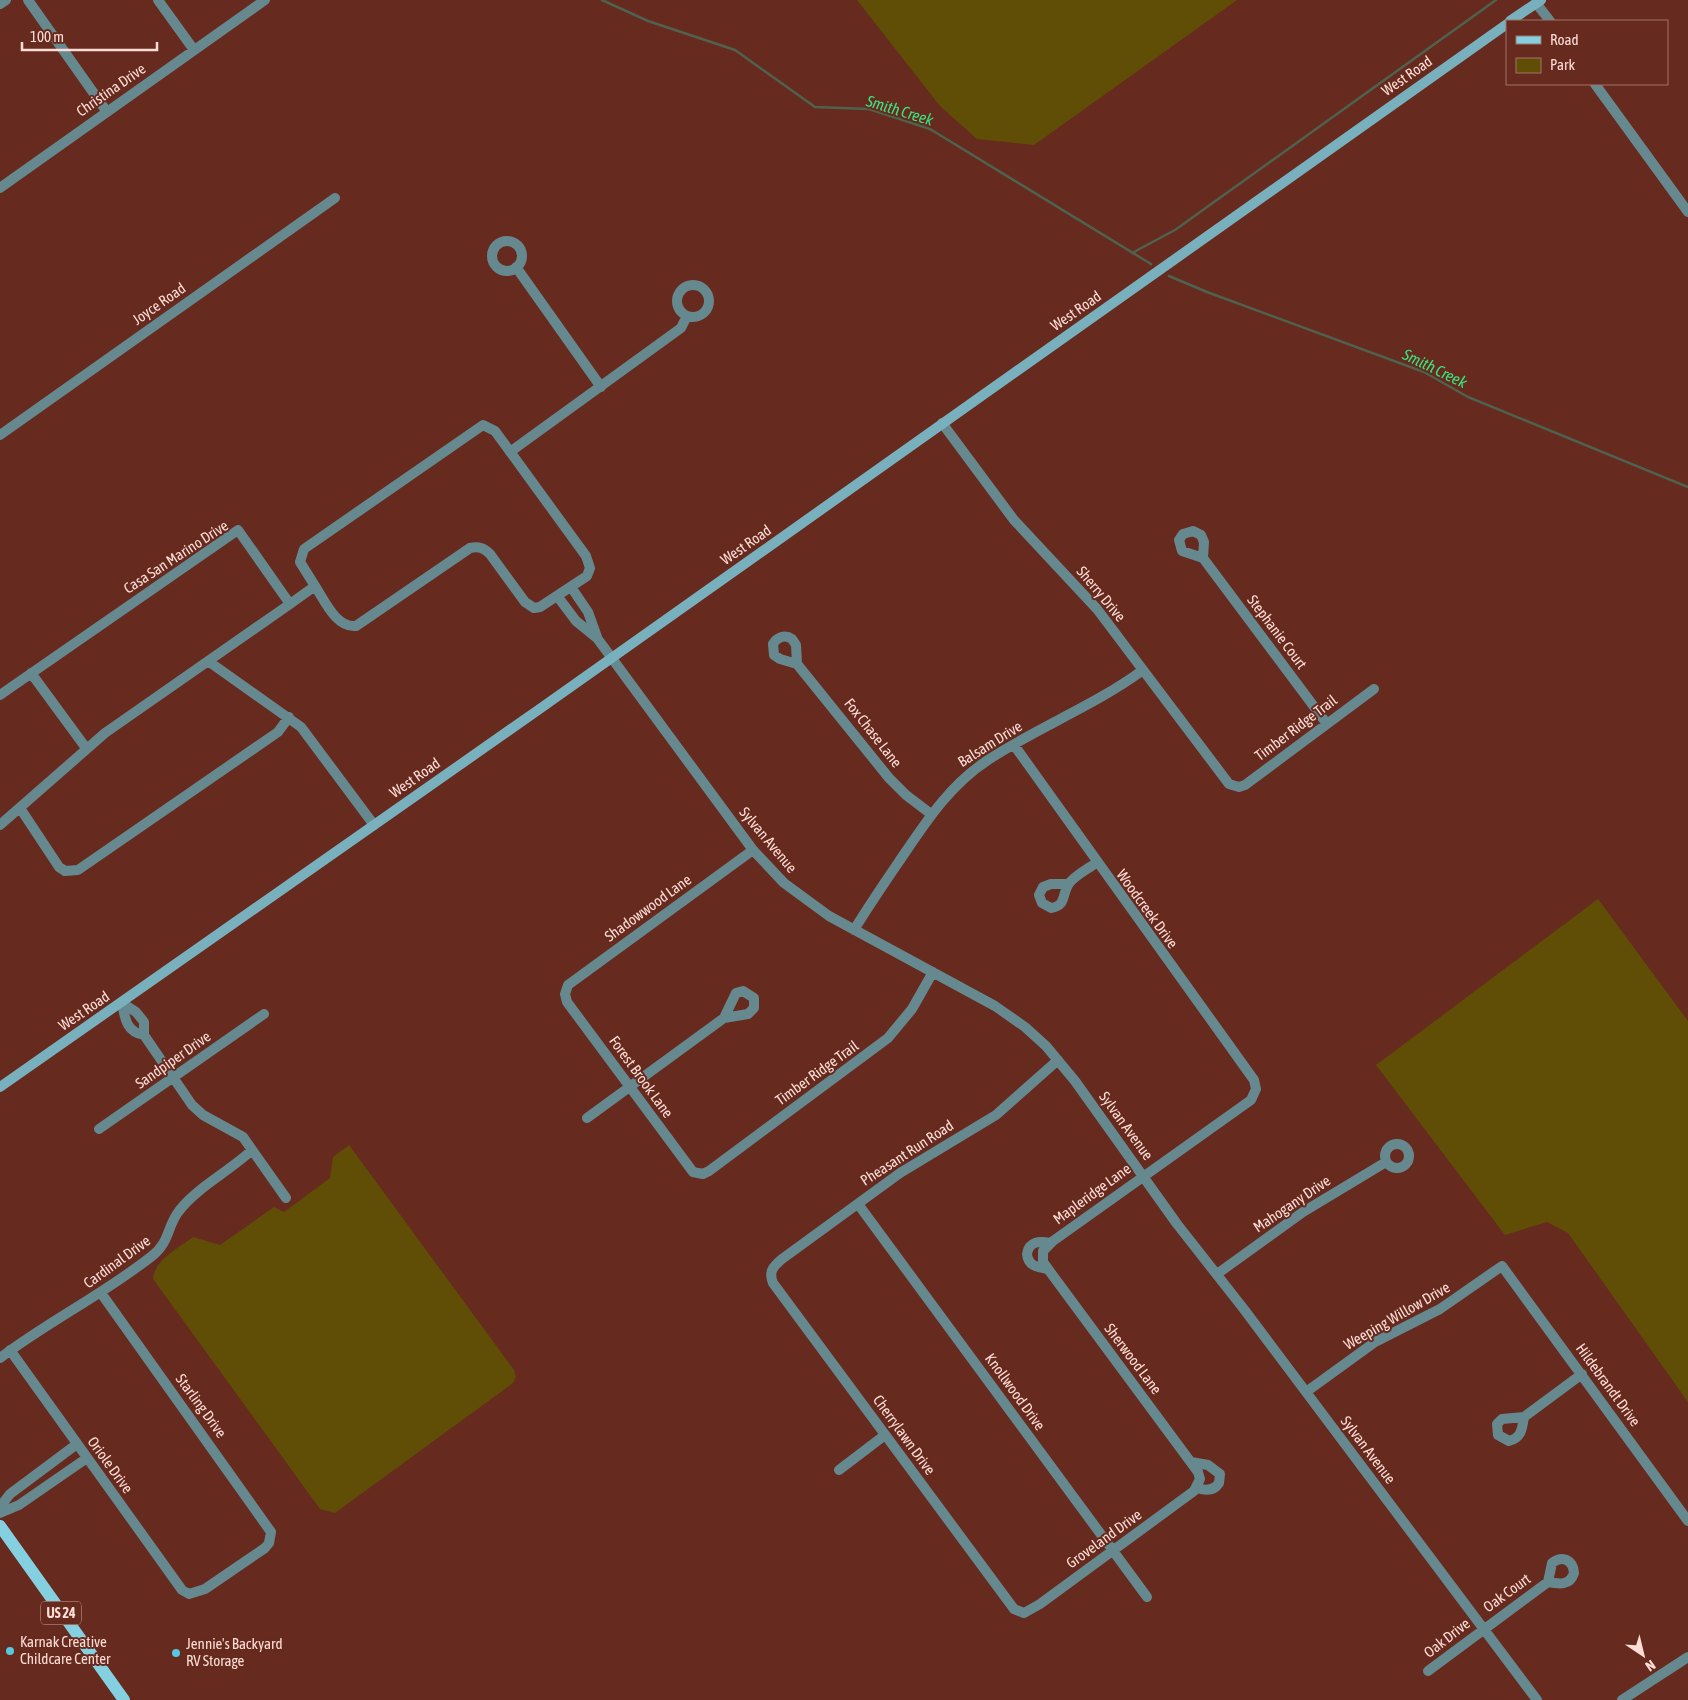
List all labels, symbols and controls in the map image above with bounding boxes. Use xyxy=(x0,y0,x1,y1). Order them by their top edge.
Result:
scale bar xyxy=(22,20,158,52)
legend xyxy=(1506,20,1668,85)
text: 100 m xyxy=(30,28,64,45)
text: Road xyxy=(1550,31,1579,48)
street label: West Road xyxy=(1378,52,1435,99)
text: Park xyxy=(1550,56,1575,73)
street label: Christina Drive xyxy=(73,59,149,120)
water label: Smith Creek xyxy=(863,91,937,129)
street label: Joyce Road xyxy=(129,279,188,328)
street label: West Road xyxy=(1047,287,1104,334)
water label: Smith Creek xyxy=(1399,344,1471,392)
street label: Casa San Marino Drive xyxy=(120,516,231,597)
street label: West Road xyxy=(717,521,774,568)
street label: Sherry Drive xyxy=(1073,563,1129,625)
street label: Stephanie Court xyxy=(1244,591,1311,672)
street label: Timber Ridge Trail xyxy=(1251,691,1340,764)
street label: Fox Chase Lane xyxy=(841,695,906,771)
street label: Balsam Drive xyxy=(955,717,1025,770)
street label: West Road xyxy=(386,754,443,801)
street label: Sylvan Avenue xyxy=(736,804,801,876)
street label: Woodcreek Drive xyxy=(1113,866,1182,951)
street label: Shadowwood Lane xyxy=(601,870,694,945)
street label: West Road xyxy=(55,987,112,1034)
street label: Sandpiper Drive xyxy=(132,1027,214,1092)
street label: Forest Brook Lane xyxy=(606,1033,677,1121)
street label: Timber Ridge Trail xyxy=(772,1037,861,1108)
street label: Sylvan Avenue xyxy=(1096,1088,1157,1163)
street label: Pheasant Run Road xyxy=(857,1116,956,1189)
street label: Mapleridge Lane xyxy=(1050,1160,1134,1227)
street label: Mahogany Drive xyxy=(1250,1172,1334,1236)
street label: Cardinal Drive xyxy=(80,1232,153,1291)
street label: Weeping Willow Drive xyxy=(1341,1278,1453,1353)
street label: Sherwood Lane xyxy=(1101,1320,1166,1397)
street label: Hildebrandt Drive xyxy=(1573,1340,1644,1429)
street label: Knollwood Drive xyxy=(982,1350,1049,1434)
street label: Starling Drive xyxy=(173,1371,230,1441)
street label: Cherrylawn Drive xyxy=(870,1392,939,1478)
street label: Sylvan Avenue xyxy=(1338,1413,1399,1487)
street label: Oriole Drive xyxy=(84,1433,137,1496)
street label: Groveland Drive xyxy=(1063,1506,1145,1572)
street label: Oak Court xyxy=(1480,1570,1534,1615)
road number: US 24 xyxy=(41,1602,81,1625)
street label: Oak Drive xyxy=(1420,1614,1473,1661)
north arrow xyxy=(1618,1630,1668,1680)
place label: Karnak Creative Childcare Center xyxy=(20,1633,111,1667)
place label: Jennie's Backyard RV Storage xyxy=(186,1635,283,1669)
marker: Karnak Creative Childcare Center xyxy=(4,1645,16,1657)
marker: Jennie's Backyard RV Storage xyxy=(170,1647,182,1659)
text: N xyxy=(1642,1657,1658,1675)

